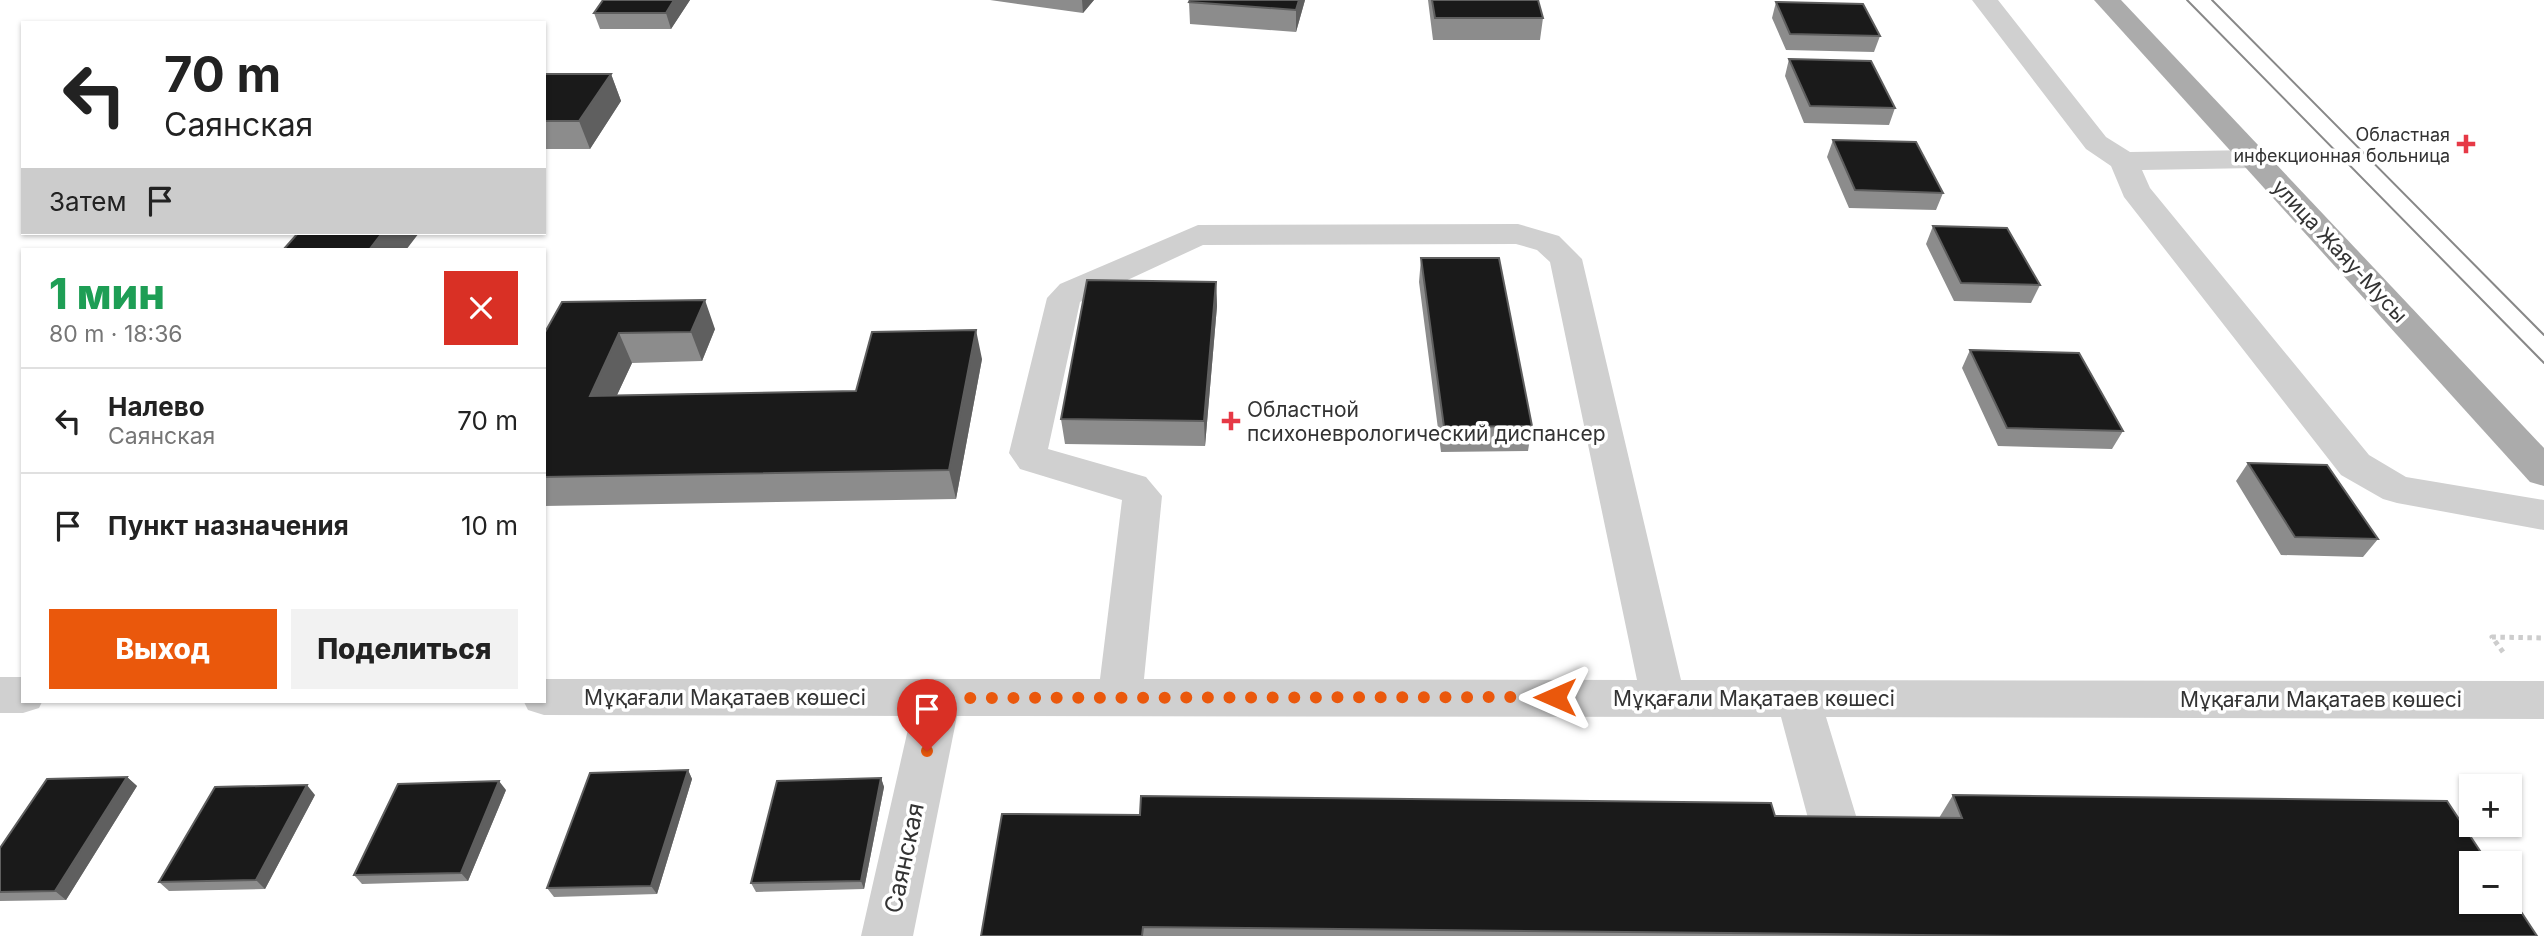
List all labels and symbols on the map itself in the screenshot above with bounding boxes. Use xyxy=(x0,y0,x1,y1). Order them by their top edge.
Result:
place label: Областная инфекционная больница xyxy=(2233,124,2450,166)
marker: Областная инфекционная больница xyxy=(2456,134,2476,154)
street label: улица Жаяу-Мусы xyxy=(2267,174,2413,328)
place label: Областной психоневрологический диспансер xyxy=(1247,397,1606,446)
marker: Областной психоневрологический диспансер xyxy=(1221,411,1241,431)
position arrow xyxy=(1518,660,1592,734)
pin xyxy=(897,679,957,751)
street label: Мұқағали Мақатаев көшесі xyxy=(584,685,866,710)
street label: Мұқағали Мақатаев көшесі xyxy=(1613,686,1895,711)
street label: Мұқағали Мақатаев көшесі xyxy=(2180,687,2462,712)
street label: Саянская xyxy=(878,800,930,916)

